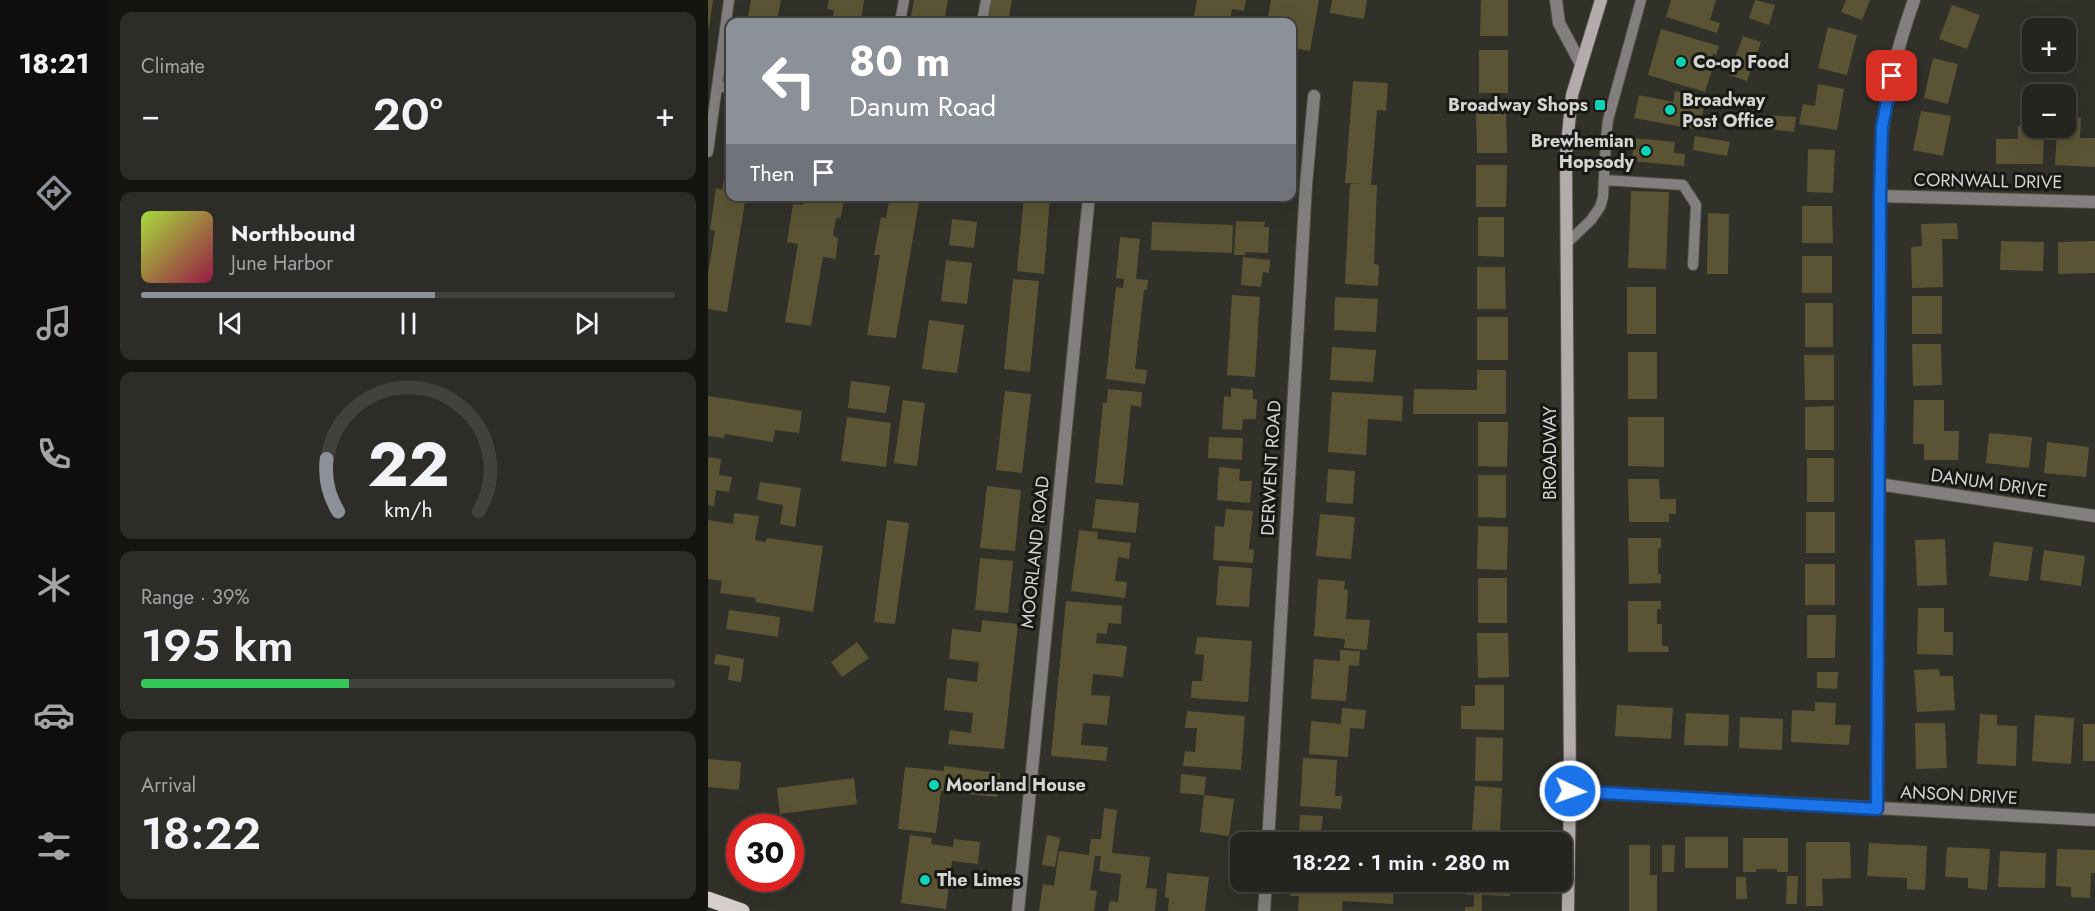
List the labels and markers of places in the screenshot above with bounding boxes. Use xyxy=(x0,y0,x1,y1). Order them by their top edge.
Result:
place label: Co-op Food xyxy=(1693,49,1789,75)
pin xyxy=(1866,50,1917,101)
marker: Co-op Food xyxy=(1674,55,1688,69)
place label: Broadway Post Office xyxy=(1682,87,1774,134)
place label: Broadway Shops xyxy=(1448,92,1588,118)
marker: Broadway Shops xyxy=(1593,98,1607,112)
marker: Broadway Post Office xyxy=(1663,103,1677,117)
place label: Brewhemian Hopsody xyxy=(1531,128,1635,175)
marker: Brewhemian Hopsody xyxy=(1639,144,1653,158)
place label: Moorland House xyxy=(946,772,1086,798)
marker: Moorland House xyxy=(927,778,941,792)
place label: The Limes xyxy=(937,867,1021,893)
marker: The Limes xyxy=(918,873,932,887)

